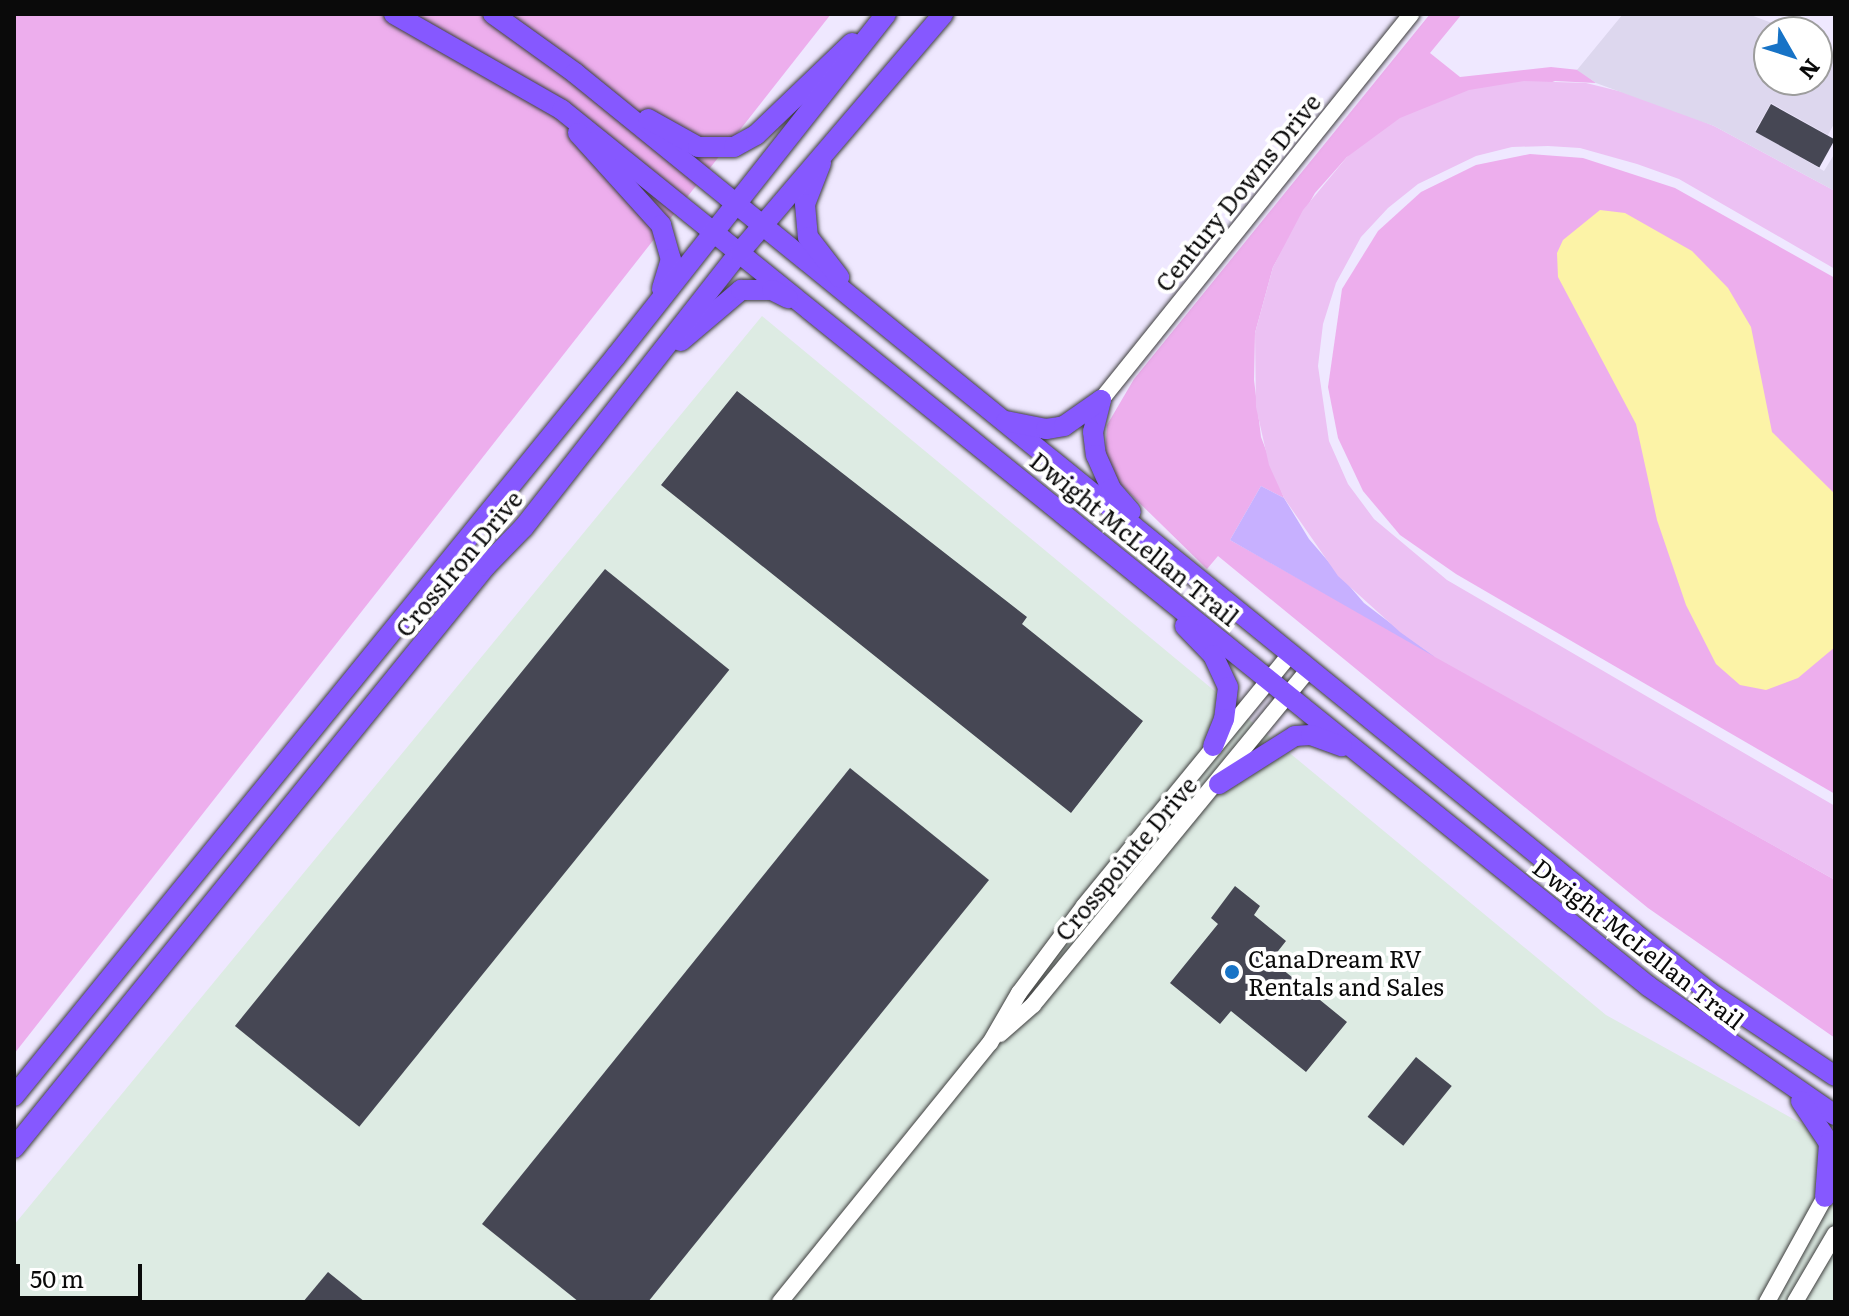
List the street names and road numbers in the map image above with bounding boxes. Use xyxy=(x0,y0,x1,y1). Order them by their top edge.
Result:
street label: Century Downs Drive xyxy=(1148,87,1326,297)
street label: Dwight McLellan Trail xyxy=(1025,445,1245,631)
street label: CrossIron Drive xyxy=(389,484,527,642)
street label: Crosspointe Drive xyxy=(1048,770,1202,946)
street label: Dwight McLellan Trail xyxy=(1528,852,1750,1034)

